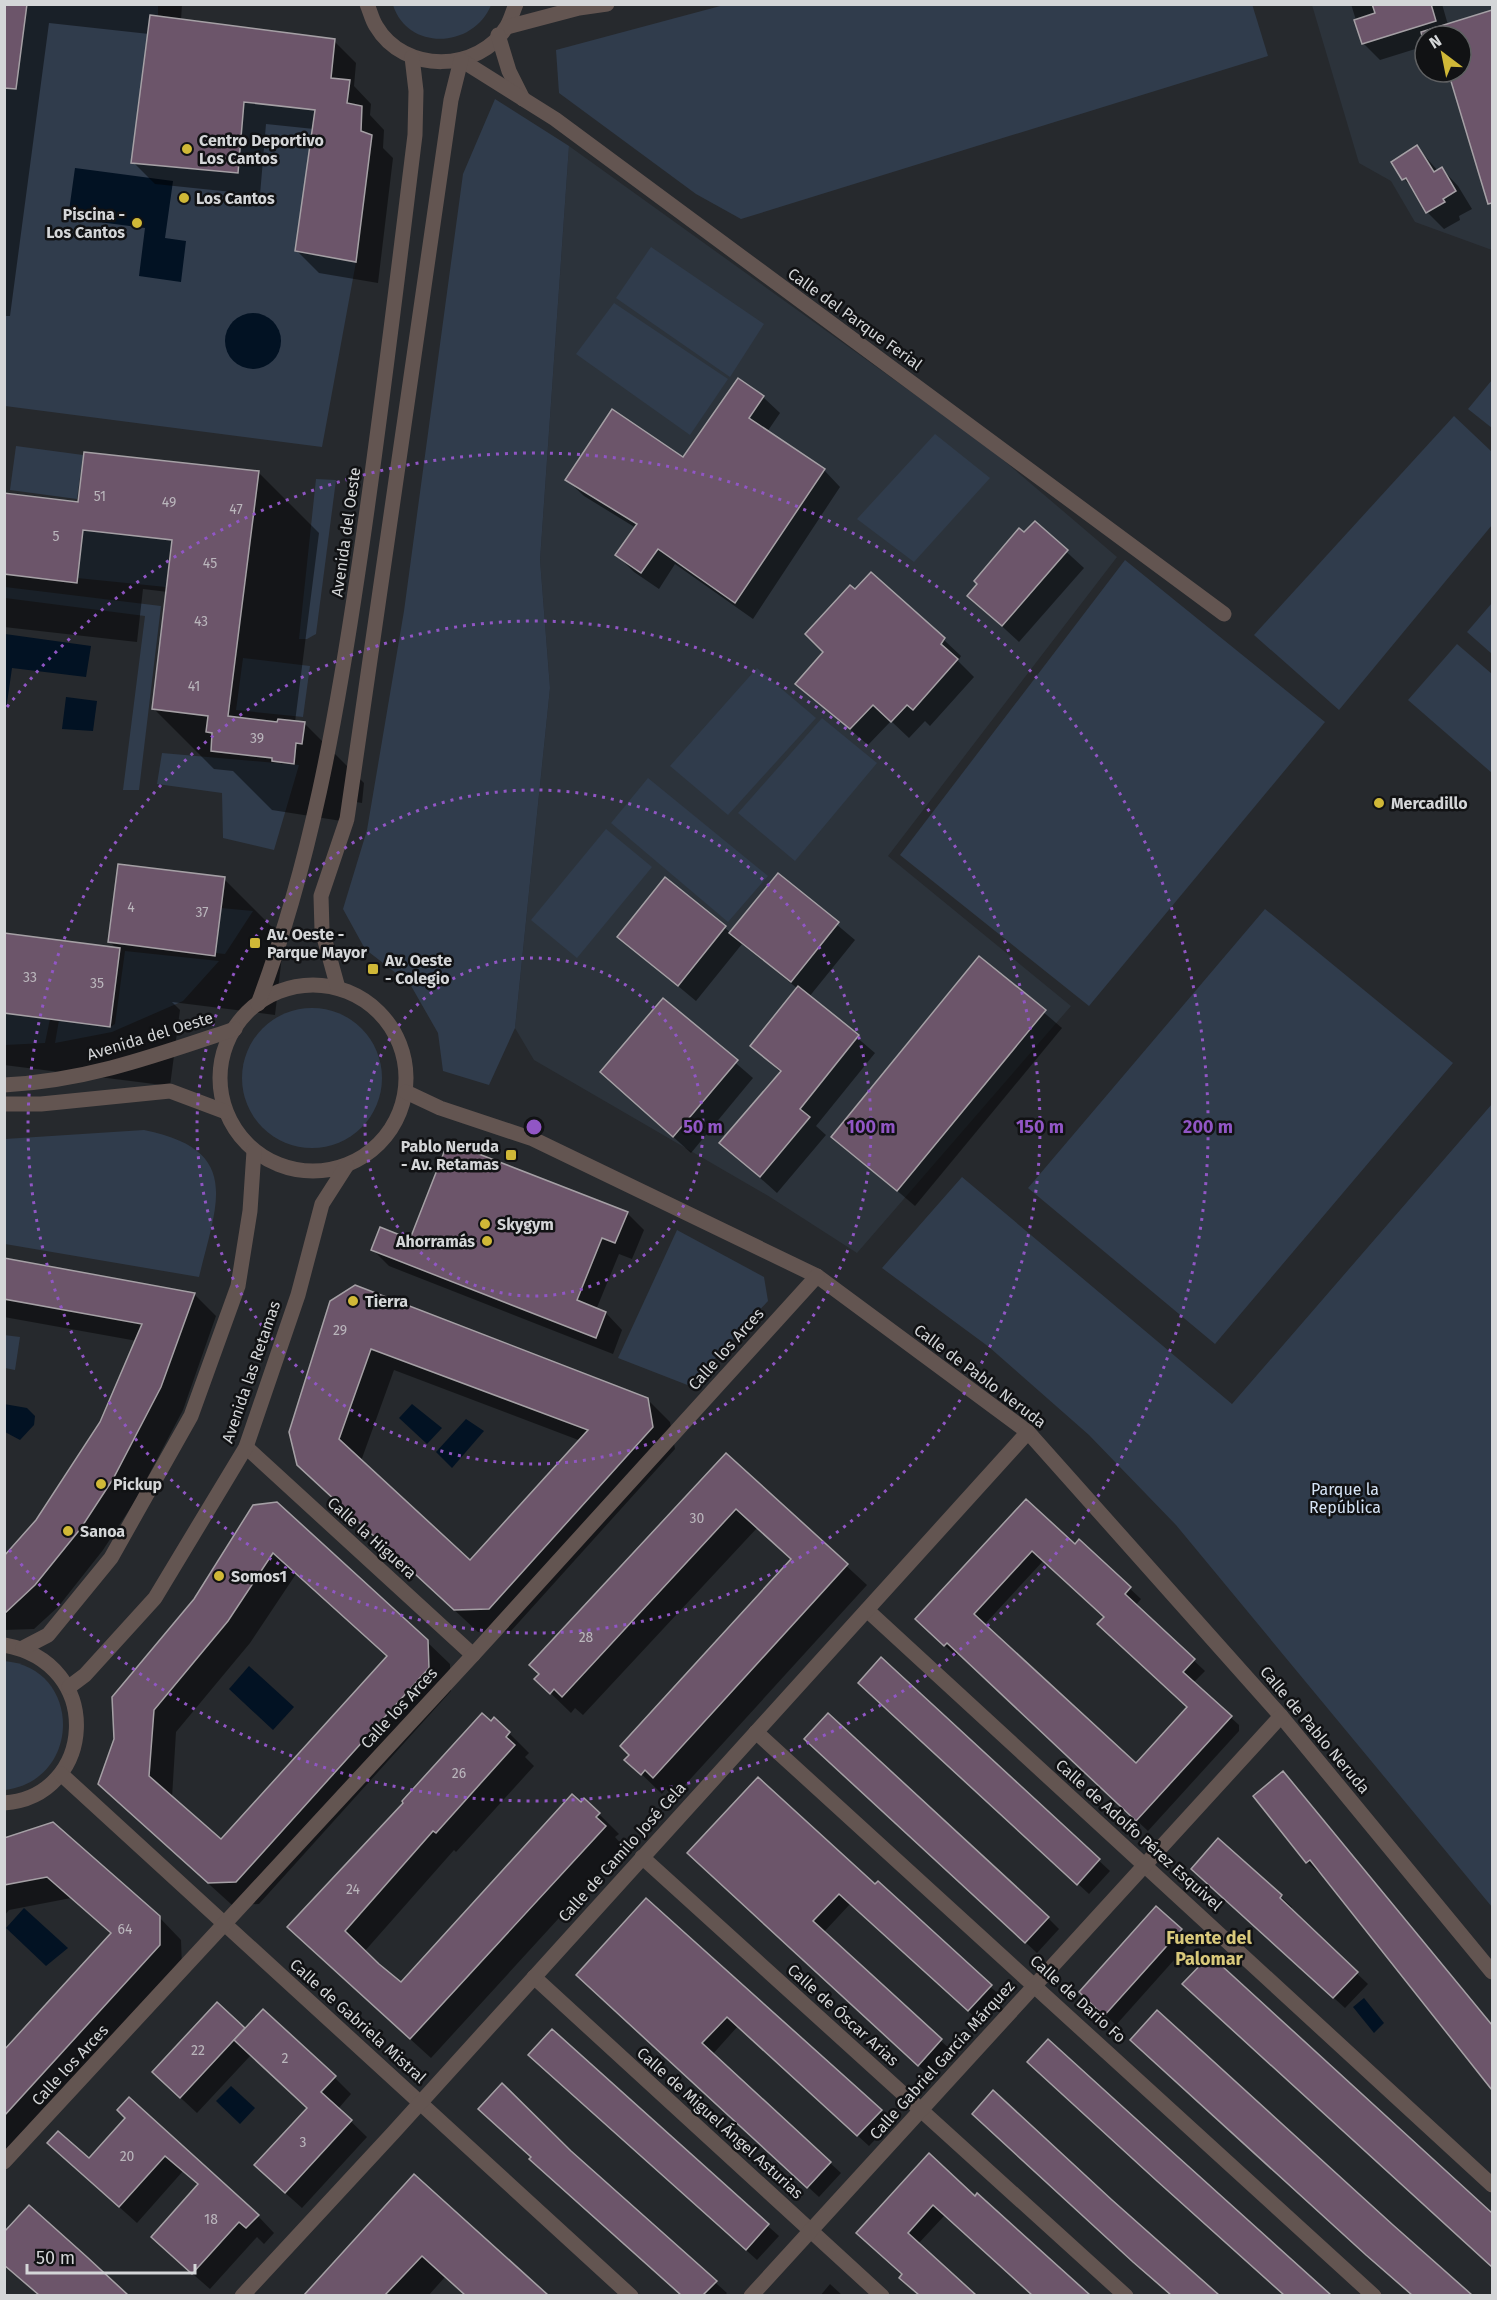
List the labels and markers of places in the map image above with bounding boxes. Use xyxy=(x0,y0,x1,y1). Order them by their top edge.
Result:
place label: Centro Deportivo Los Cantos xyxy=(199,131,324,168)
marker: Centro Deportivo Los Cantos xyxy=(180,142,194,156)
place label: Los Cantos xyxy=(196,189,275,208)
marker: Los Cantos xyxy=(177,191,191,205)
place label: Piscina - Los Cantos xyxy=(46,205,125,242)
marker: Piscina - Los Cantos xyxy=(130,216,144,230)
place label: Mercadillo xyxy=(1391,794,1468,813)
marker: Mercadillo xyxy=(1372,796,1386,810)
place label: Av. Oeste - Parque Mayor xyxy=(266,925,367,962)
marker: Av. Oeste - Parque Mayor xyxy=(248,936,262,950)
place label: Av. Oeste - Colegio xyxy=(384,951,452,988)
marker: Av. Oeste - Colegio xyxy=(366,962,380,976)
centre of rings xyxy=(524,1117,544,1137)
place label: Pablo Neruda - Av. Retamas xyxy=(401,1137,499,1174)
marker: Pablo Neruda - Av. Retamas xyxy=(504,1148,518,1162)
place label: Skygym xyxy=(497,1215,554,1234)
marker: Skygym xyxy=(478,1217,492,1231)
place label: Ahorramás xyxy=(395,1232,475,1251)
marker: Ahorramás xyxy=(480,1234,494,1248)
place label: Tierra xyxy=(365,1292,408,1311)
marker: Tierra xyxy=(346,1294,360,1308)
place label: Pickup xyxy=(113,1475,162,1494)
marker: Pickup xyxy=(94,1477,108,1491)
place label: Sanoa xyxy=(80,1522,125,1541)
marker: Sanoa xyxy=(61,1524,75,1538)
place label: Somos1 xyxy=(231,1567,287,1586)
marker: Somos1 xyxy=(212,1569,226,1583)

